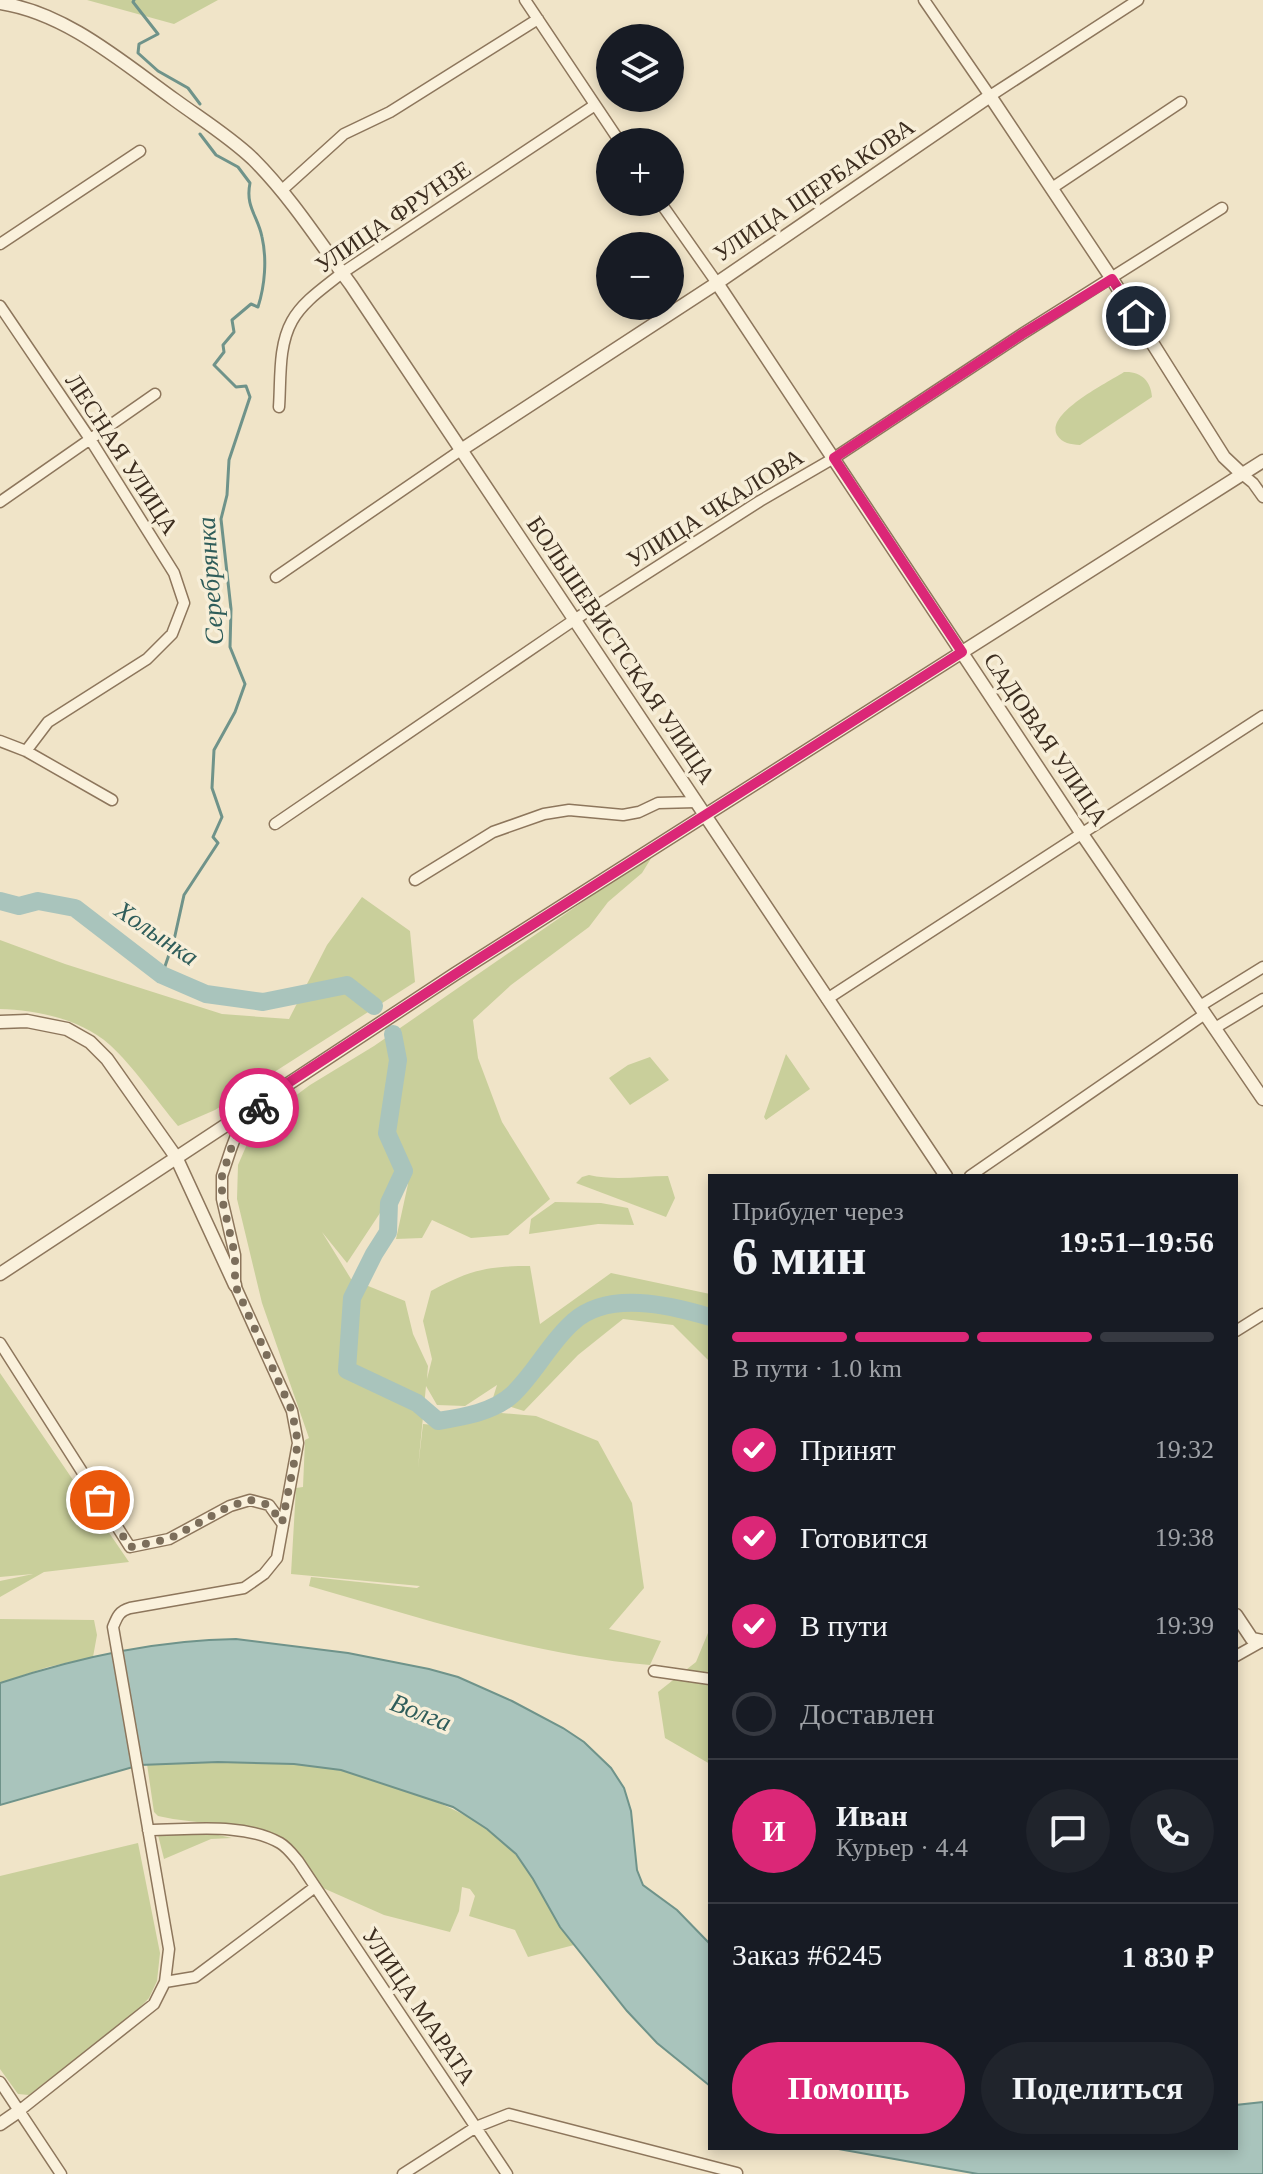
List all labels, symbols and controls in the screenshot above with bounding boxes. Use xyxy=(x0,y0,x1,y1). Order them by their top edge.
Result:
map controls xyxy=(596,24,684,320)
button: layers xyxy=(596,24,684,112)
street label: УЛИЦА ЩЕРБАКОВА xyxy=(709,113,920,267)
button: + xyxy=(596,128,684,216)
street label: УЛИЦА ФРУНЗЕ xyxy=(311,156,475,278)
button: − xyxy=(596,232,684,320)
pin xyxy=(1102,282,1170,350)
icon: home xyxy=(1114,294,1158,338)
street label: ЛЕСНАЯ УЛИЦА xyxy=(60,369,184,540)
street label: УЛИЦА ЧКАЛОВА xyxy=(622,443,809,573)
street label: БОЛЬШЕВИСТСКАЯ УЛИЦА xyxy=(522,511,721,789)
water label: Серебрянка xyxy=(192,516,229,646)
street label: САДОВАЯ УЛИЦА xyxy=(979,648,1114,831)
water label: Холынка xyxy=(109,895,204,972)
courier xyxy=(219,1068,299,1148)
icon: bike xyxy=(237,1086,281,1130)
text: Прибудет через xyxy=(732,1197,904,1226)
text: 19:51–19:56 xyxy=(1059,1225,1214,1258)
text: 6 мин xyxy=(732,1228,866,1285)
text: В пути · 1.0 km xyxy=(732,1354,902,1383)
icon: check xyxy=(732,1428,776,1472)
text: Принят xyxy=(800,1433,896,1466)
text: 19:32 xyxy=(1155,1435,1214,1464)
pin xyxy=(66,1466,134,1534)
icon: bag xyxy=(78,1478,122,1522)
icon: check xyxy=(732,1516,776,1560)
text: Готовится xyxy=(800,1521,928,1554)
text: 19:38 xyxy=(1155,1523,1214,1552)
icon: check xyxy=(732,1604,776,1648)
text: В пути xyxy=(800,1609,888,1642)
text: 19:39 xyxy=(1155,1611,1214,1640)
water label: Волга xyxy=(386,1688,455,1737)
text: Доставлен xyxy=(800,1697,934,1730)
button: chat xyxy=(1026,1789,1110,1873)
button: phone xyxy=(1130,1789,1214,1873)
text: Иван xyxy=(836,1799,908,1832)
text: И xyxy=(762,1814,786,1847)
text: Курьер · 4.4 xyxy=(836,1833,968,1862)
street label: УЛИЦА МАРАТА xyxy=(357,1923,481,2090)
text: Заказ #6245 xyxy=(732,1938,882,1971)
text: 1 830 ₽ xyxy=(1122,1940,1214,1973)
button: Помощь xyxy=(732,2042,965,2134)
button: Поделиться xyxy=(981,2042,1214,2134)

